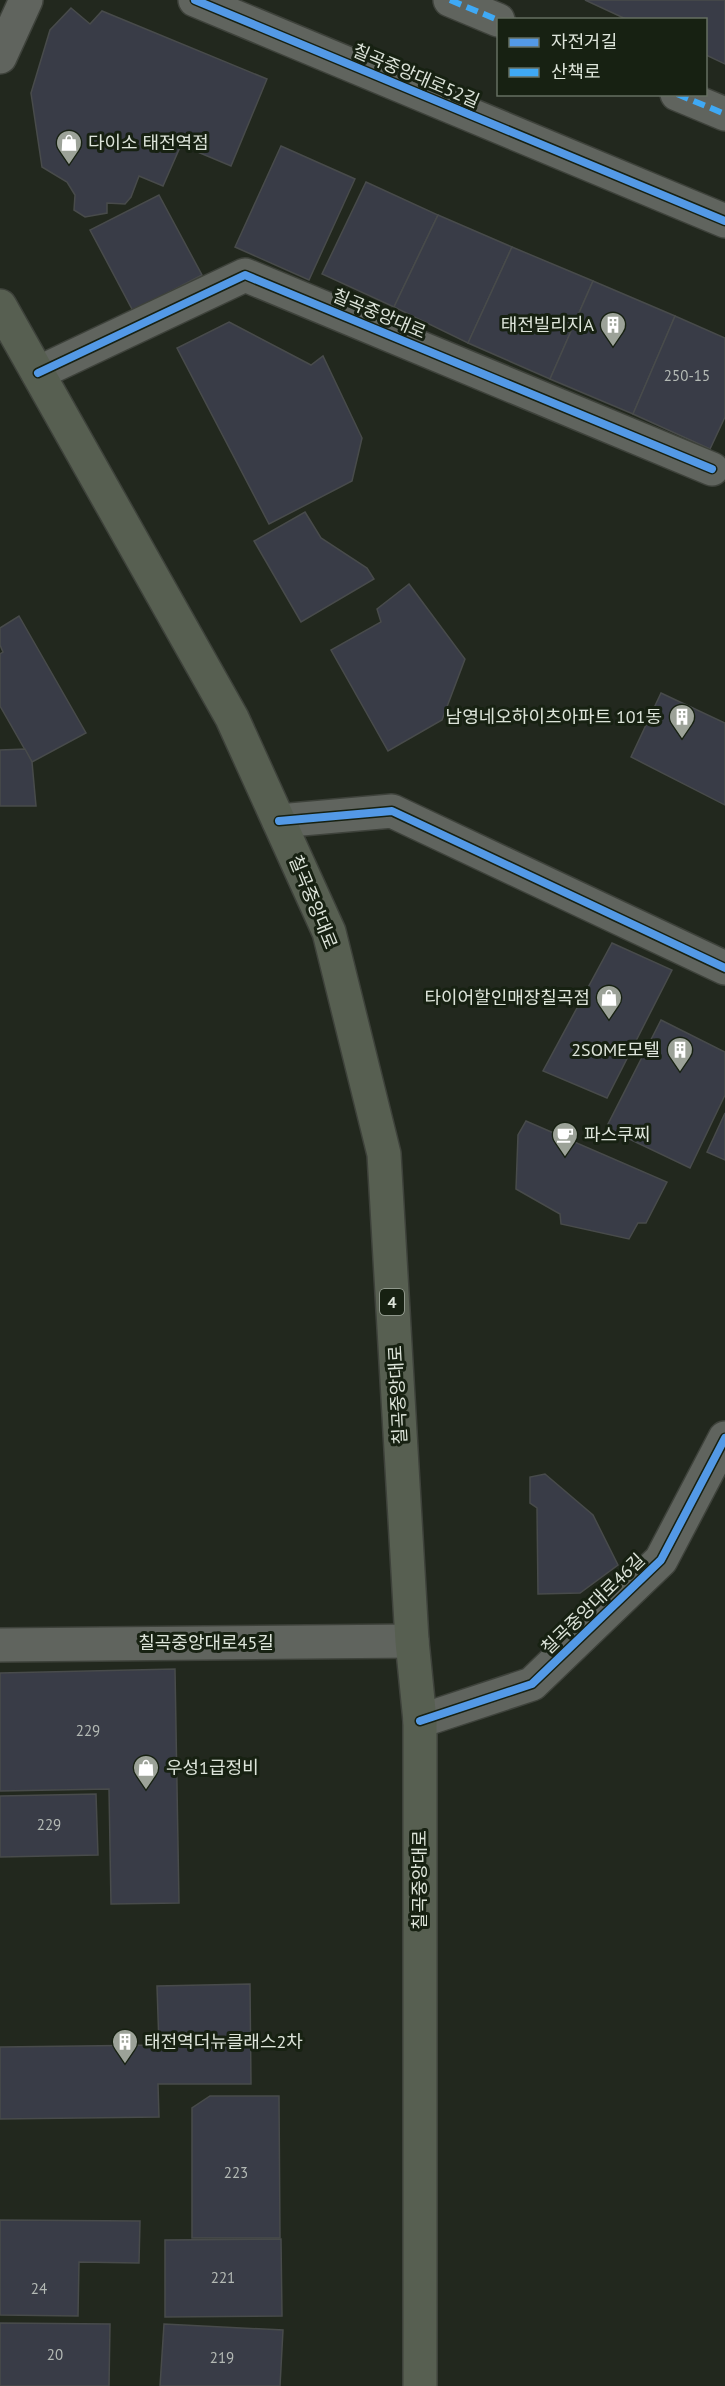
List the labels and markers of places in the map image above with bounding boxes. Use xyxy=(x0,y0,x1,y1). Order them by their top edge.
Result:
shop icon: 다이소 태전역점 xyxy=(54,128,84,166)
place label: 다이소 태전역점 xyxy=(88,131,209,154)
building icon: 태전빌리지A xyxy=(598,310,628,348)
place label: 태전빌리지A xyxy=(501,313,594,336)
building icon: 남영네오하이츠아파트 101동 xyxy=(667,702,697,740)
place label: 남영네오하이츠아파트 101동 xyxy=(446,705,662,728)
shop icon: 타이어할인매장칠곡점 xyxy=(594,983,624,1021)
place label: 타이어할인매장칠곡점 xyxy=(424,986,590,1009)
building icon: 2SOME모텔 xyxy=(665,1035,695,1073)
place label: 2SOME모텔 xyxy=(571,1038,660,1061)
cafe icon: 파스쿠찌 xyxy=(550,1120,580,1158)
place label: 파스쿠찌 xyxy=(584,1123,650,1146)
shop icon: 우성1급정비 xyxy=(131,1753,161,1791)
place label: 우성1급정비 xyxy=(166,1756,259,1779)
building icon: 태전역더뉴클래스2차 xyxy=(110,2027,140,2065)
place label: 태전역더뉴클래스2차 xyxy=(144,2030,303,2053)

